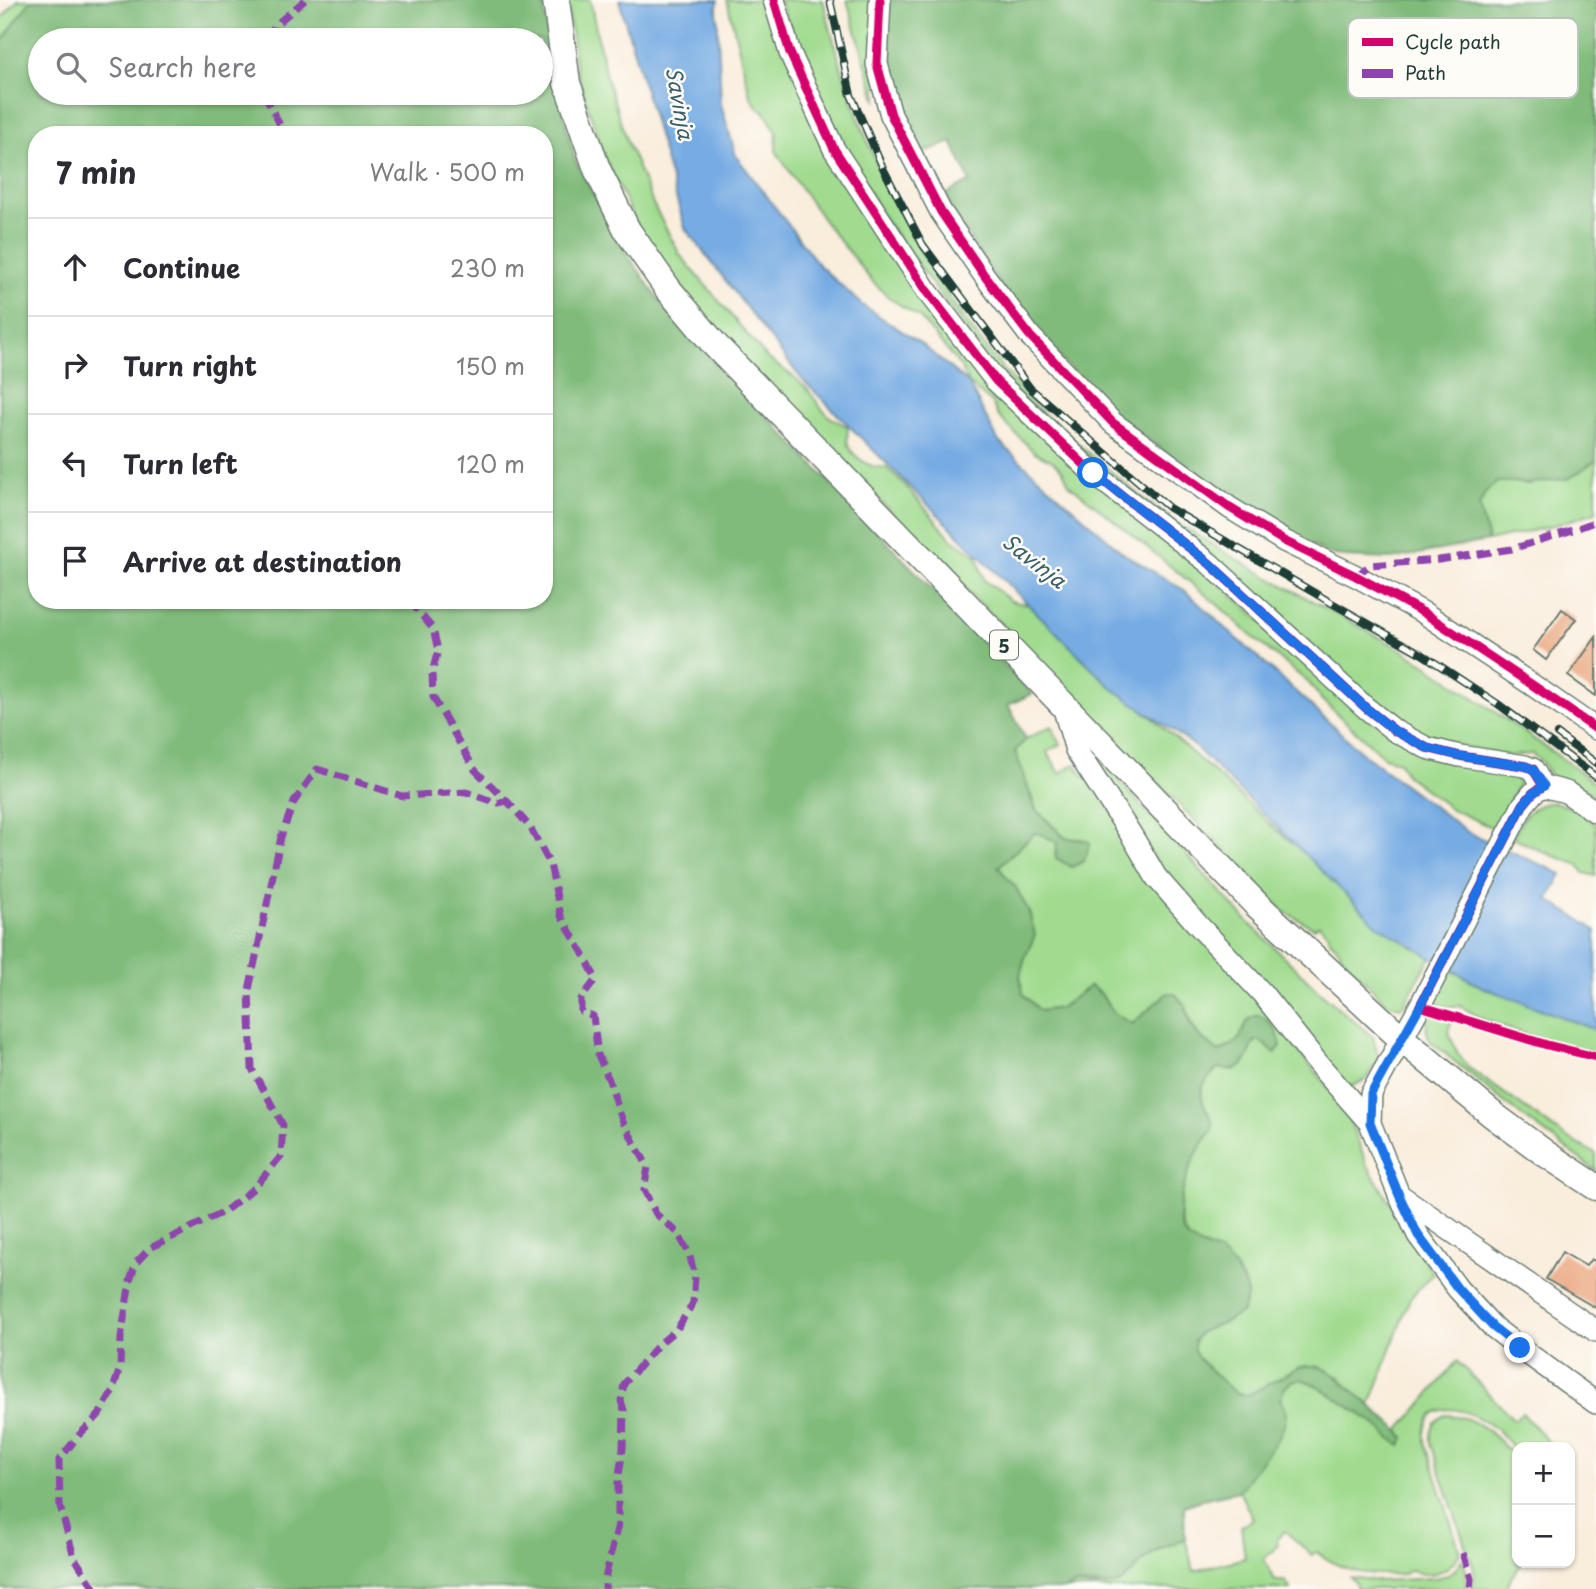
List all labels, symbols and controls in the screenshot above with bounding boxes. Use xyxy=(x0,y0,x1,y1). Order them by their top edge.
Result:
legend xyxy=(1348,18,1578,98)
text: Cycle path xyxy=(1405,27,1501,55)
search box xyxy=(28,28,553,105)
text: Search here xyxy=(108,47,257,86)
icon: search xyxy=(52,48,90,86)
text: Path xyxy=(1405,58,1446,86)
water label: Savinja xyxy=(659,64,703,143)
text: 7 min xyxy=(56,149,137,194)
text: Walk · 500 m xyxy=(370,154,525,189)
icon: ahead xyxy=(56,248,94,286)
text: Continue xyxy=(123,248,240,287)
text: 230 m xyxy=(450,250,525,285)
icon: right xyxy=(56,346,94,384)
text: Turn right xyxy=(123,346,257,385)
text: 150 m xyxy=(456,348,525,383)
icon: left xyxy=(56,444,94,482)
text: Turn left xyxy=(123,444,238,483)
text: 120 m xyxy=(457,446,525,481)
route start xyxy=(1077,457,1108,488)
water label: Savinja xyxy=(996,525,1074,596)
icon: arrive xyxy=(56,542,94,580)
text: Arrive at destination xyxy=(123,542,402,581)
road number: 5 xyxy=(990,630,1018,660)
route end xyxy=(1504,1332,1535,1363)
map controls xyxy=(1512,1442,1575,1568)
button: + xyxy=(1512,1442,1575,1505)
button: − xyxy=(1512,1505,1575,1568)

